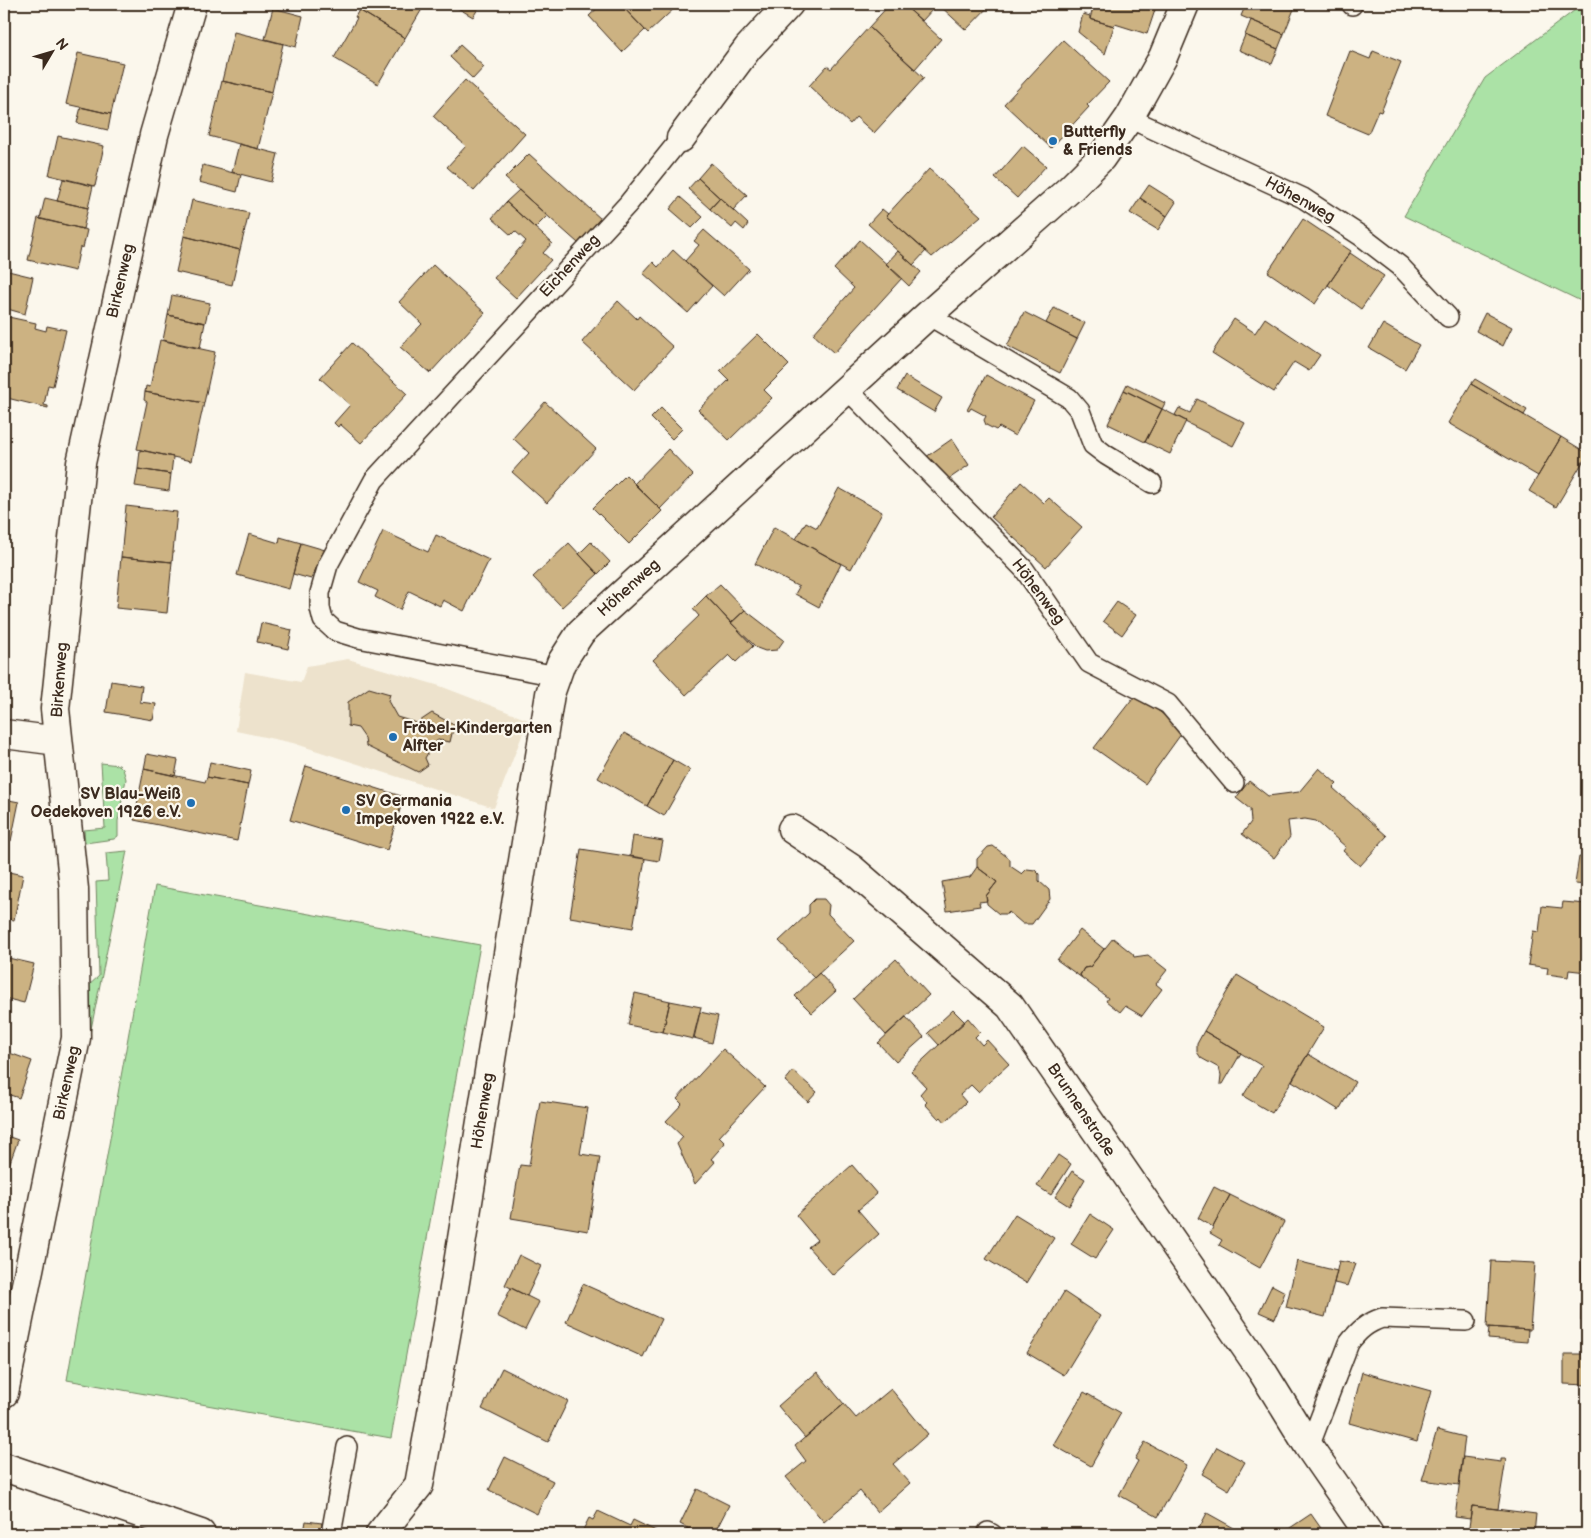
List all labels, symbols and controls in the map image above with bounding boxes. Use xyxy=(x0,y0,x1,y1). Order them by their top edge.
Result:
north arrow xyxy=(28,28,78,78)
text: N xyxy=(52,35,72,54)
place label: Butterfly & Friends xyxy=(1063,123,1132,160)
marker: Butterfly & Friends xyxy=(1047,135,1059,147)
street label: Höhenweg xyxy=(1262,173,1338,227)
street label: Eichenweg xyxy=(536,230,604,302)
street label: Birkenweg xyxy=(103,242,139,320)
street label: Höhenweg xyxy=(594,555,664,621)
street label: Höhenweg xyxy=(1007,555,1069,629)
street label: Birkenweg xyxy=(48,642,72,718)
place label: Fröbel-Kindergarten Alfter xyxy=(402,719,552,756)
marker: Fröbel-Kindergarten Alfter xyxy=(387,731,399,743)
place label: SV Blau-Weiß Oedekoven 1926 e.V. xyxy=(31,785,181,822)
place label: SV Germania Impekoven 1922 e.V. xyxy=(356,792,505,829)
marker: SV Blau-Weiß Oedekoven 1926 e.V. xyxy=(185,797,197,809)
marker: SV Germania Impekoven 1922 e.V. xyxy=(340,804,352,816)
street label: Birkenweg xyxy=(50,1044,84,1122)
street label: Brunnenstraße xyxy=(1043,1060,1119,1160)
street label: Höhenweg xyxy=(468,1071,498,1151)

